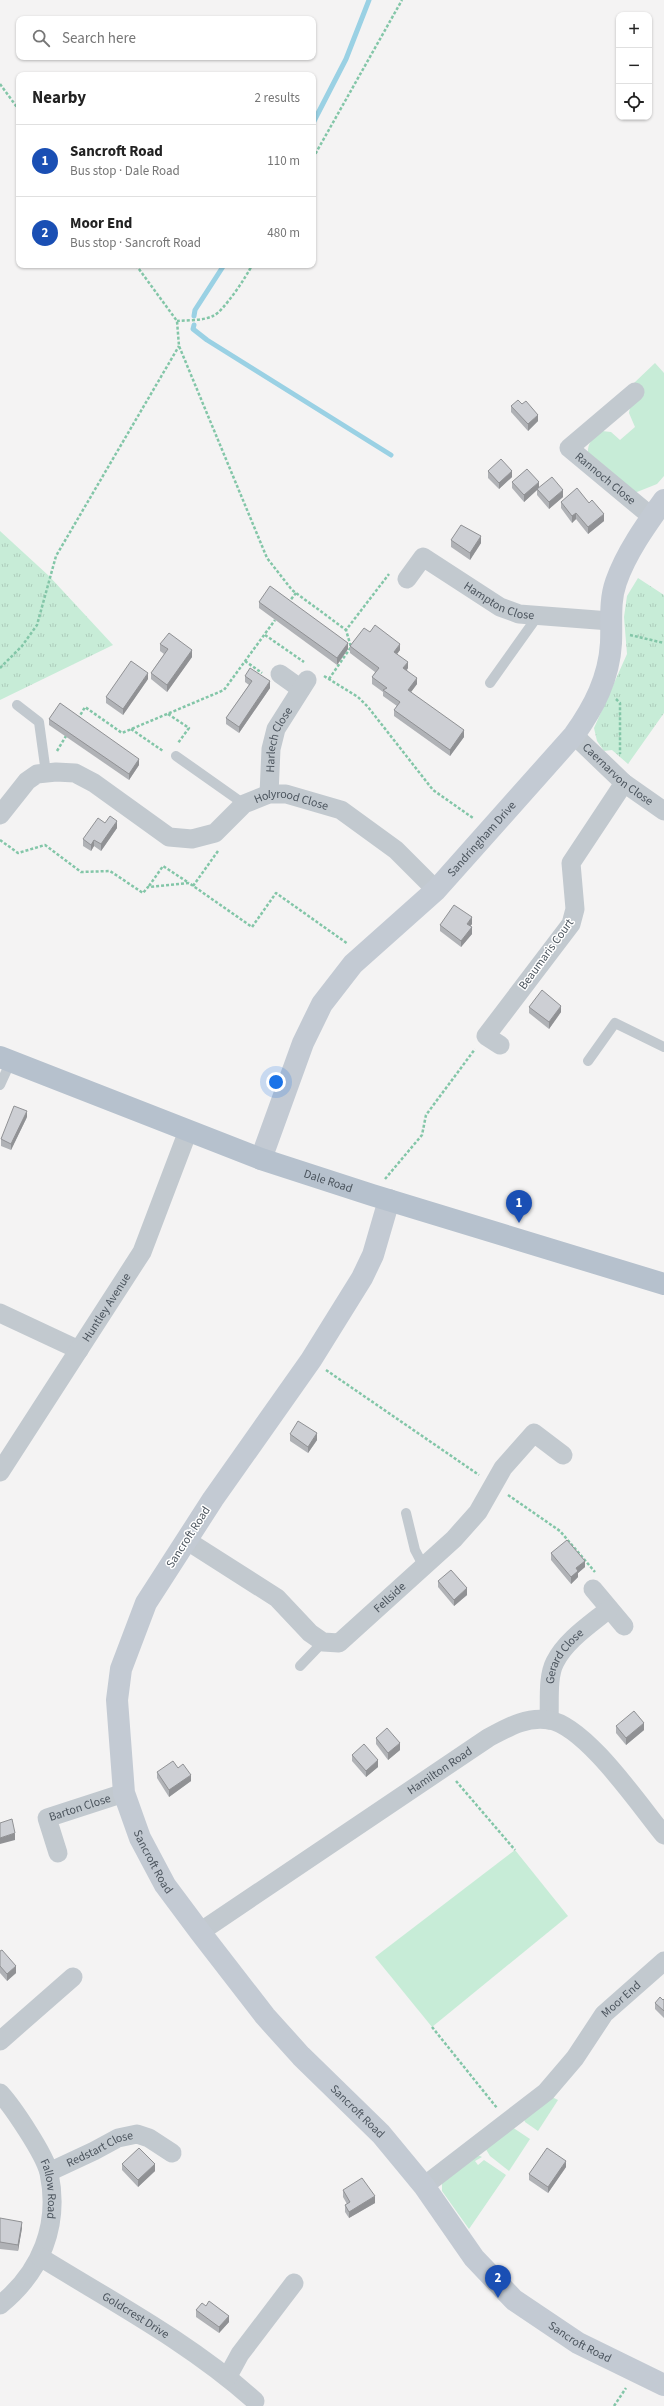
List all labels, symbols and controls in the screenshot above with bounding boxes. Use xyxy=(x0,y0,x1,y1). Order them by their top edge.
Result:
map controls xyxy=(616,12,652,120)
button: + xyxy=(616,12,652,48)
search box xyxy=(16,16,316,60)
icon: search xyxy=(30,27,52,49)
text: Search here xyxy=(62,28,136,49)
button: − xyxy=(616,48,652,84)
button: locate xyxy=(616,84,652,120)
text: Nearby xyxy=(32,86,86,110)
text: 2 results xyxy=(255,89,300,107)
text: Sancroft Road xyxy=(70,141,163,162)
text: 1 xyxy=(42,152,48,170)
text: 110 m xyxy=(267,152,300,170)
text: Bus stop · Dale Road xyxy=(70,162,180,180)
text: Moor End xyxy=(70,213,132,234)
text: 2 xyxy=(42,224,48,242)
text: 480 m xyxy=(267,224,300,242)
text: Bus stop · Sancroft Road xyxy=(70,234,201,252)
street label: Rannoch Close xyxy=(571,448,639,509)
street label: Hampton Close xyxy=(460,578,535,624)
street label: Harlech Close xyxy=(262,704,297,773)
street label: Caernarvon Close xyxy=(578,739,656,810)
street label: Holyrood Close xyxy=(251,786,330,815)
street label: Sandringham Drive xyxy=(443,797,520,881)
street label: Beaumaris Court xyxy=(515,915,578,993)
your location xyxy=(266,1072,286,1092)
street label: Dale Road xyxy=(301,1165,355,1197)
pin: 1 xyxy=(506,1190,532,1223)
street label: Huntley Avenue xyxy=(78,1270,135,1345)
street label: Sancroft Road xyxy=(162,1503,215,1571)
street label: Fellside xyxy=(370,1578,410,1617)
street label: Gerard Close xyxy=(542,1625,588,1685)
street label: Hamilton Road xyxy=(404,1743,476,1799)
street label: Barton Close xyxy=(47,1790,113,1826)
street label: Sancroft Road xyxy=(129,1828,177,1898)
street label: Moor End xyxy=(598,1977,645,2022)
street label: Sancroft Road xyxy=(326,2081,388,2142)
street label: Redstart Close xyxy=(64,2127,135,2172)
street label: Fallow Road xyxy=(36,2156,60,2220)
pin: 2 xyxy=(485,2265,511,2298)
street label: Goldcrest Drive xyxy=(99,2288,173,2343)
street label: Sancroft Road xyxy=(545,2317,614,2367)

